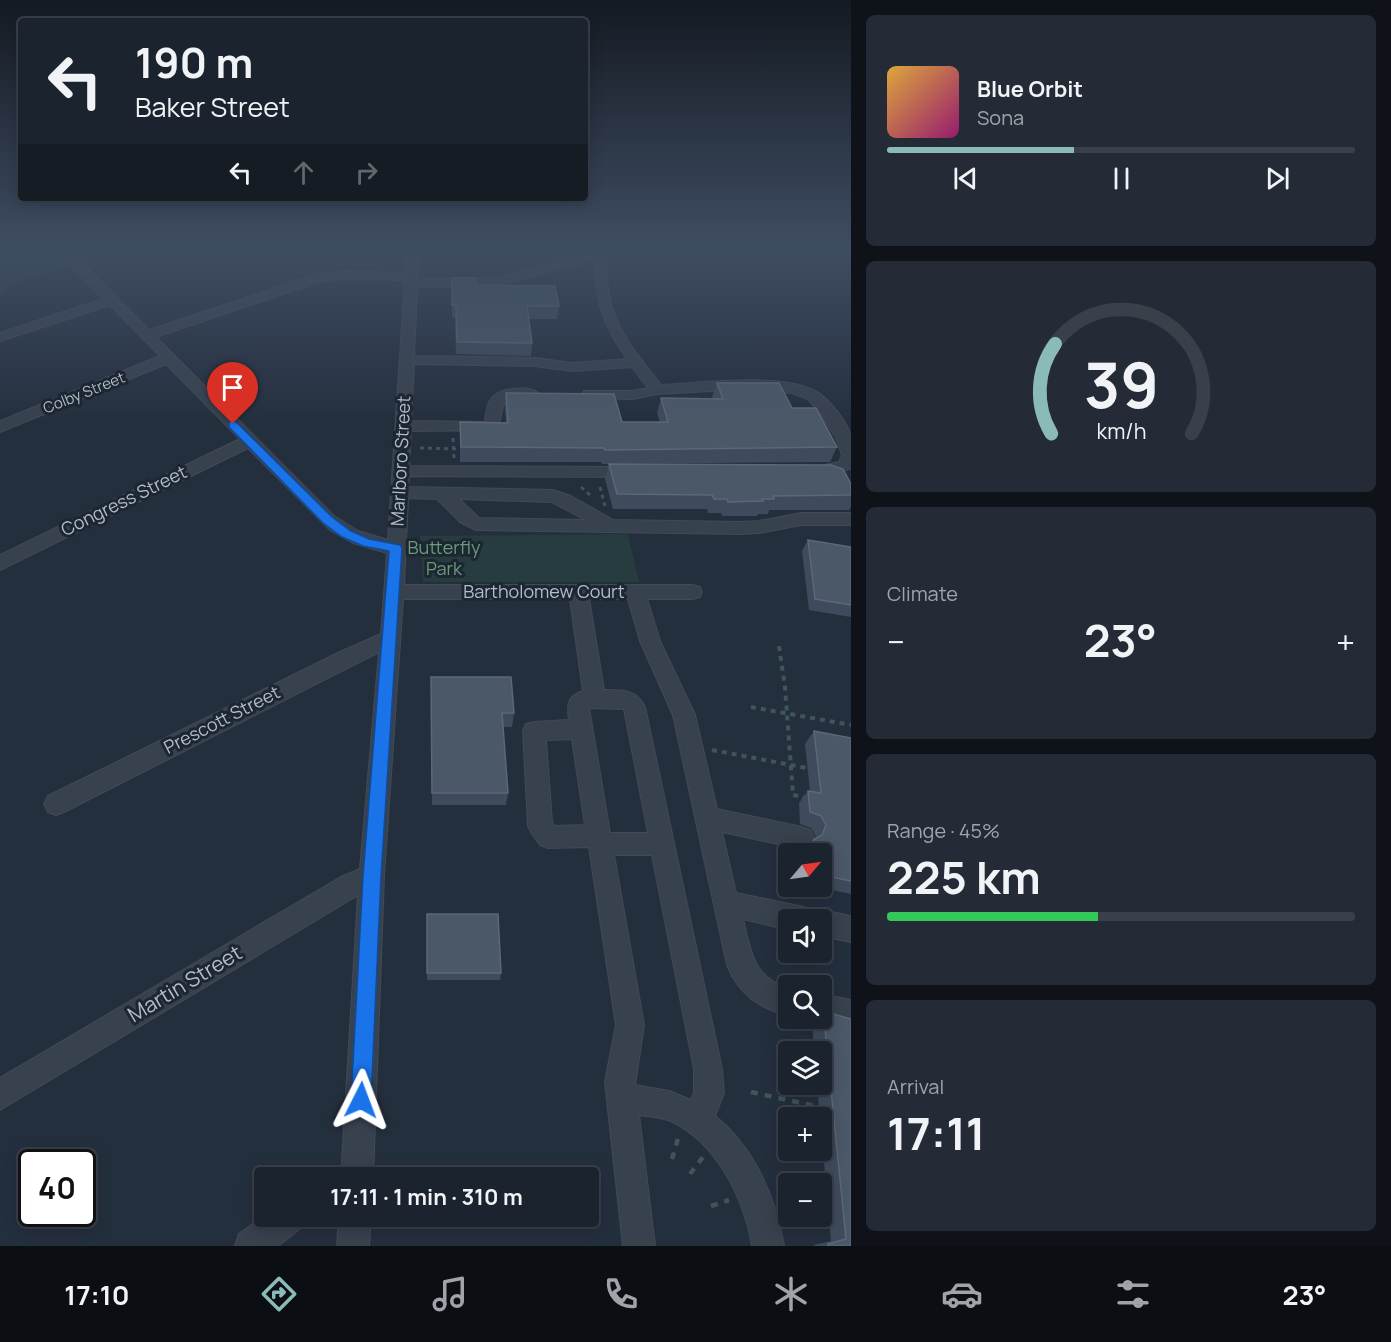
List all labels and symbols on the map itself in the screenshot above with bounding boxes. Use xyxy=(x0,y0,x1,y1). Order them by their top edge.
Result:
pin xyxy=(207,362,258,424)
street label: Colby Street xyxy=(40,367,128,418)
street label: Marlboro Street xyxy=(385,395,415,527)
street label: Congress Street xyxy=(57,459,190,541)
park label: Butterfly Park xyxy=(408,535,481,580)
street label: Bartholomew Court xyxy=(463,579,625,603)
street label: Prescott Street xyxy=(159,680,284,759)
north arrow xyxy=(778,843,832,897)
street label: Martin Street xyxy=(122,938,247,1028)
position arrow xyxy=(329,1068,393,1132)
speed limit sign: 40 xyxy=(18,1149,96,1227)

